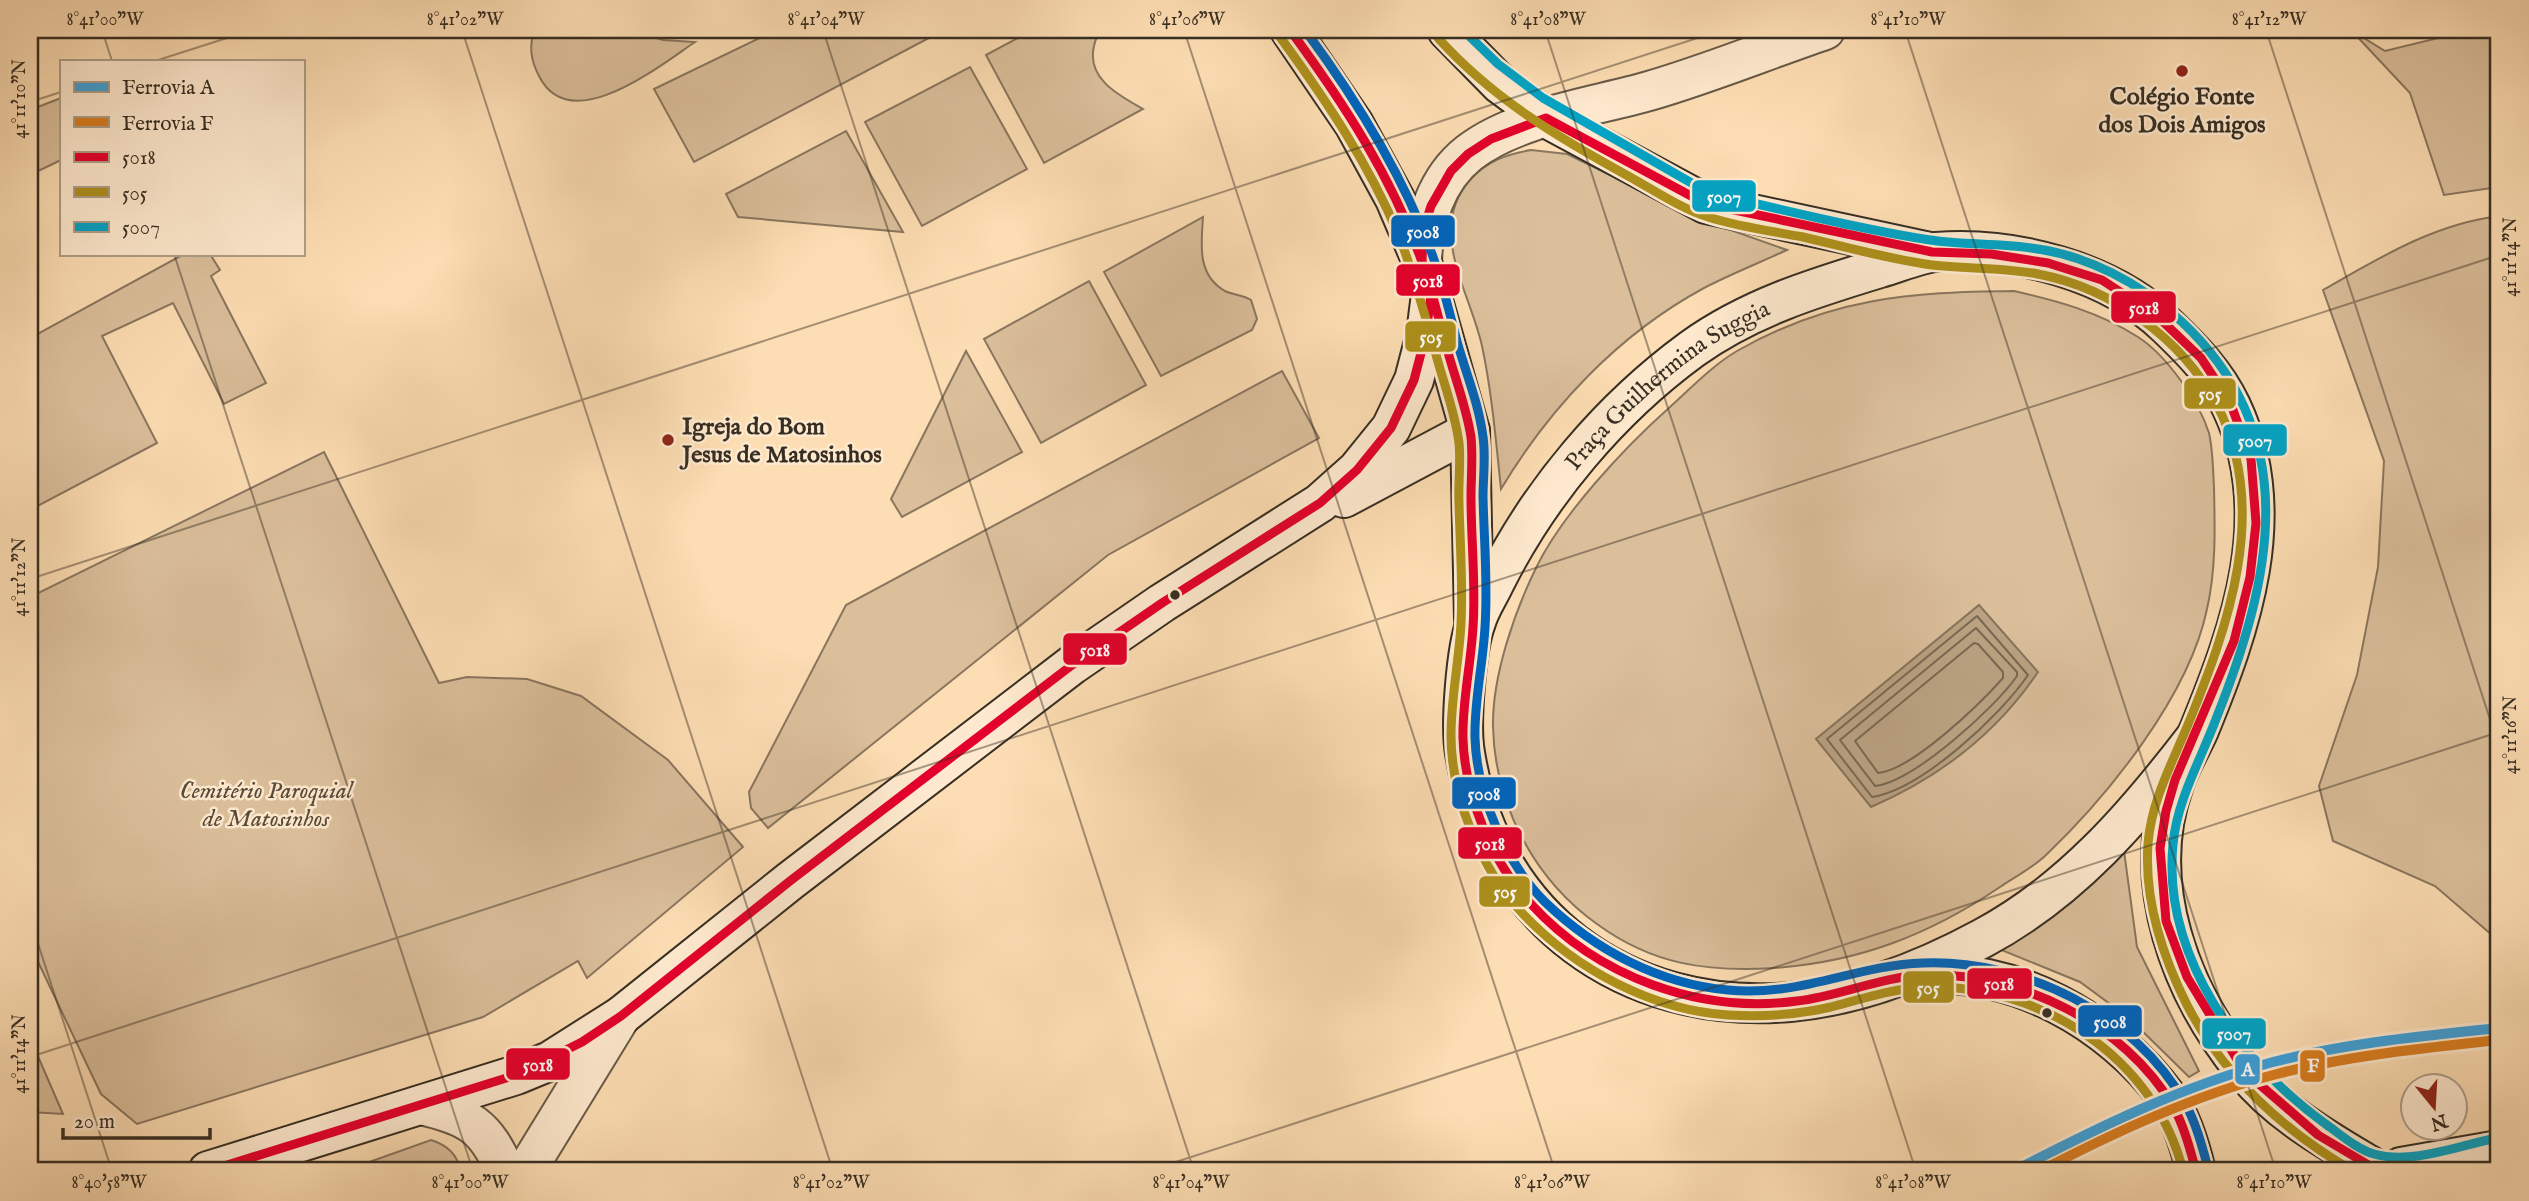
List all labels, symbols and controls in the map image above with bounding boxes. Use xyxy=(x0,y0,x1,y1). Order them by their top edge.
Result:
text: 8°41'00"W xyxy=(66,9,144,32)
text: 8°41'02"W xyxy=(427,9,504,32)
text: 8°41'04"W xyxy=(787,9,865,32)
text: 8°41'06"W xyxy=(1149,9,1226,32)
text: 8°41'08"W xyxy=(1510,9,1586,32)
text: 8°41'10"W xyxy=(1871,9,1946,32)
text: 8°41'12"W xyxy=(2232,9,2307,32)
text: 41°11'10"N xyxy=(9,59,32,139)
legend xyxy=(60,60,304,256)
marker: Colégio Fonte dos Dois Amigos xyxy=(2174,63,2190,79)
text: Ferrovia A xyxy=(122,75,215,102)
place label: Colégio Fonte dos Dois Amigos xyxy=(2098,82,2266,141)
text: Ferrovia F xyxy=(122,111,213,138)
text: 5018 xyxy=(122,145,156,172)
line badge: 5007 xyxy=(1691,179,1757,213)
text: 505 xyxy=(122,181,148,208)
text: 5007 xyxy=(1707,186,1741,210)
line badge: 5008 xyxy=(1390,214,1456,248)
text: 5007 xyxy=(122,215,160,242)
text: 41°11'14"N xyxy=(2500,217,2523,297)
text: 5008 xyxy=(1407,221,1439,245)
line badge: 5018 xyxy=(1395,263,1461,297)
text: 5018 xyxy=(1413,270,1443,294)
line badge: 5018 xyxy=(2110,290,2177,324)
street label: Praça Guilhermina Suggia xyxy=(1559,294,1775,477)
text: 5018 xyxy=(2129,297,2159,321)
line badge: 505 xyxy=(1404,320,1457,353)
text: 505 xyxy=(1419,326,1443,350)
line badge: 505 xyxy=(2183,377,2237,410)
text: 505 xyxy=(2198,383,2222,407)
place label: Igreja do Bom Jesus de Matosinhos xyxy=(679,412,882,471)
line badge: 5007 xyxy=(2222,423,2288,457)
text: 5007 xyxy=(2238,430,2272,454)
marker: Igreja do Bom Jesus de Matosinhos xyxy=(660,432,676,448)
text: 41°11'12"N xyxy=(9,537,32,617)
unlabelled marker xyxy=(1168,588,1182,602)
line badge: 5018 xyxy=(1062,632,1128,666)
text: 5018 xyxy=(1080,639,1110,663)
text: 41°11'16"N xyxy=(2500,695,2523,774)
park label: Cemitério Paroquial de Matosinhos xyxy=(180,776,355,835)
line badge: 5008 xyxy=(1451,776,1517,810)
text: 5008 xyxy=(1468,783,1500,807)
line badge: 5018 xyxy=(1457,826,1523,860)
text: 5018 xyxy=(1475,833,1505,857)
line badge: 505 xyxy=(1478,875,1531,908)
text: 505 xyxy=(1493,881,1517,905)
line badge: 5018 xyxy=(1966,967,2033,1000)
line badge: 505 xyxy=(1902,970,1955,1004)
text: 5018 xyxy=(1984,973,2014,997)
text: 505 xyxy=(1916,977,1940,1001)
line badge: 5008 xyxy=(2077,1004,2143,1038)
unlabelled marker xyxy=(2040,1006,2054,1020)
text: 5008 xyxy=(2094,1011,2126,1035)
text: 41°11'14"N xyxy=(9,1014,32,1094)
line badge: 5007 xyxy=(2201,1017,2267,1050)
text: 5007 xyxy=(2217,1023,2251,1047)
line badge: 5018 xyxy=(505,1047,571,1081)
line badge: F xyxy=(2299,1049,2326,1083)
line badge: A xyxy=(2234,1053,2261,1086)
text: 5018 xyxy=(523,1054,553,1078)
text: F xyxy=(2307,1055,2320,1079)
text: A xyxy=(2241,1059,2256,1083)
north arrow xyxy=(2400,1072,2470,1142)
scale bar xyxy=(63,1096,210,1140)
text: N xyxy=(2427,1107,2451,1135)
text: 20 m xyxy=(74,1109,115,1136)
text: 8°40'58"W xyxy=(71,1172,147,1195)
text: 8°41'00"W xyxy=(431,1172,509,1195)
text: 8°41'02"W xyxy=(793,1172,870,1195)
text: 8°41'04"W xyxy=(1152,1172,1230,1195)
text: 8°41'06"W xyxy=(1514,1172,1591,1195)
text: 8°41'08"W xyxy=(1875,1172,1951,1195)
text: 8°41'10"W xyxy=(2237,1172,2312,1195)

